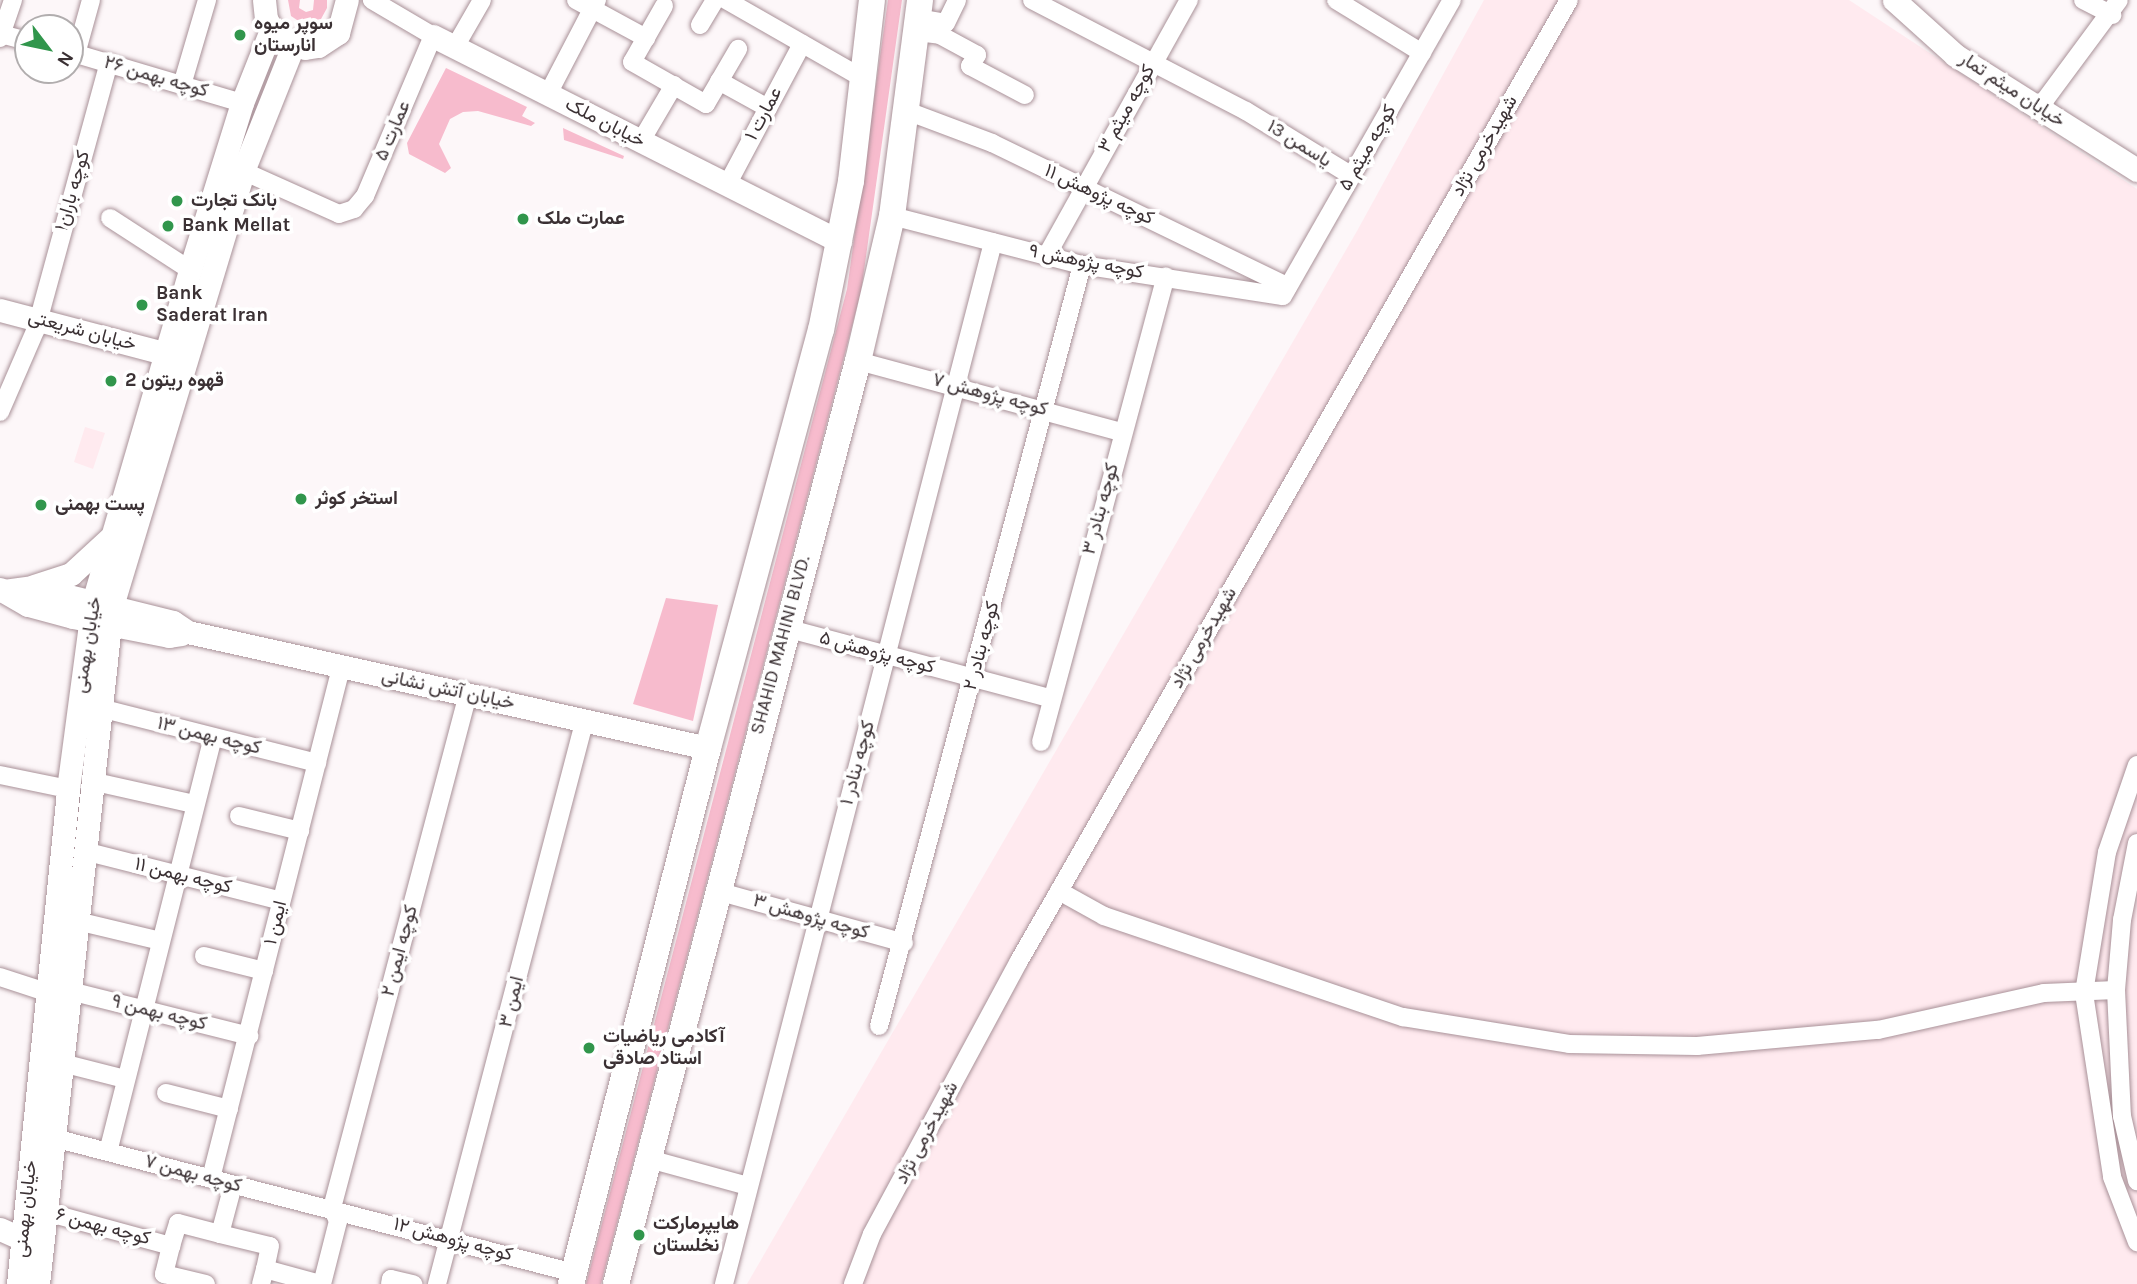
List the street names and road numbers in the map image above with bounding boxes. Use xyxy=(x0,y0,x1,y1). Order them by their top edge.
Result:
street label: خیابان میثم تمار xyxy=(1955,47,2069,133)
street label: کوچه بهمن ۲۶ xyxy=(101,51,211,103)
street label: کوچه میثم ۳ xyxy=(1094,61,1160,157)
street label: عمارت ۱ xyxy=(740,83,788,145)
street label: شهیدخرمی نژاد xyxy=(1447,91,1523,201)
street label: خیابان ملک xyxy=(561,93,649,153)
street label: عمارت ۵ xyxy=(370,97,416,165)
street label: کوچه میثم ۵ xyxy=(1334,101,1402,195)
street label: یاسمن ۱3 xyxy=(1263,115,1335,173)
street label: کوچه باران۱ xyxy=(51,148,95,234)
street label: کوچه پژوهش ۱۱ xyxy=(1041,160,1157,230)
street label: کوچه پژوهش ۹ xyxy=(1027,240,1145,284)
street label: خیابان شریعتی xyxy=(26,306,138,356)
street label: کوچه پژوهش ۷ xyxy=(930,369,1050,421)
street label: کوچه بنادر ۳ xyxy=(1078,461,1124,557)
street label: SHAHID MAHINI BLVD. xyxy=(746,553,816,737)
street label: شهیدخرمی نژاد xyxy=(1166,583,1242,693)
street label: خیابان بهمنی xyxy=(69,595,107,695)
street label: کوچه بنادر ۲ xyxy=(959,599,1005,693)
street label: کوچه پژوهش ۵ xyxy=(817,627,937,679)
street label: خیابان آتش نشانی xyxy=(379,665,517,715)
street label: کوچه بهمن ۱۳ xyxy=(155,712,263,760)
street label: کوچه بنادر ۱ xyxy=(836,718,880,808)
street label: کوچه بهمن ۱۱ xyxy=(132,853,234,899)
street label: کوچه پژوهش ۳ xyxy=(750,890,872,944)
street label: ایمن ۱ xyxy=(260,898,292,948)
street label: کوچه ایمن ۲ xyxy=(377,903,423,999)
street label: ایمن ۳ xyxy=(495,974,529,1030)
street label: کوچه بهمن ۹ xyxy=(109,990,209,1036)
street label: شهیدخرمی نژاد xyxy=(890,1078,964,1188)
street label: کوچه بهمن ۷ xyxy=(142,1150,244,1198)
street label: خیابان بهمنی xyxy=(10,1159,42,1259)
street label: کوچه بهمن ۶ xyxy=(53,1203,153,1251)
street label: کوچه پژوهش ۱۲ xyxy=(391,1213,515,1267)

